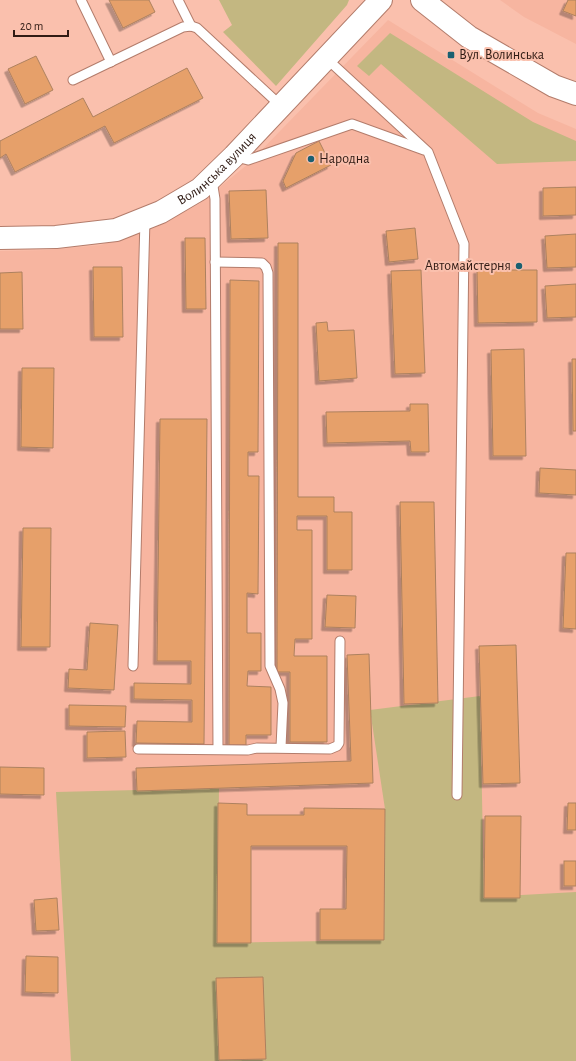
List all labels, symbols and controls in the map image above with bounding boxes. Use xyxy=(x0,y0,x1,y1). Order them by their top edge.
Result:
scale bar xyxy=(14,12,68,38)
text: 20 m xyxy=(20,20,43,32)
place label: Вул. Волинська xyxy=(459,48,545,62)
marker: Вул. Волинська xyxy=(446,50,456,60)
street label: Волинська вулиця xyxy=(175,130,259,208)
place label: Народна xyxy=(319,152,370,166)
marker: Народна xyxy=(306,154,316,164)
place label: Автомайстерня xyxy=(425,259,511,273)
marker: Автомайстерня xyxy=(514,261,524,271)

